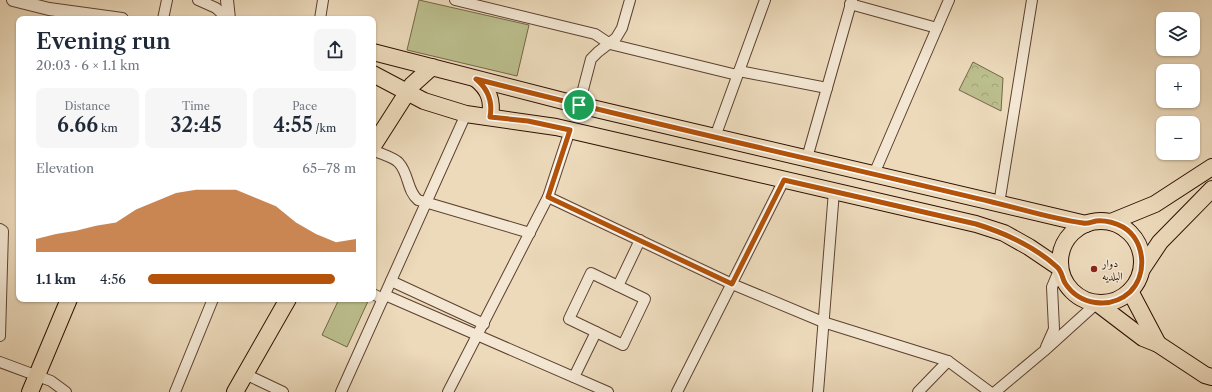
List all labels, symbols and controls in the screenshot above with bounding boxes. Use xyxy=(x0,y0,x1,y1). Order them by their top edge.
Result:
map controls xyxy=(1156,12,1200,160)
button: layers xyxy=(1156,12,1200,56)
text: Evening run xyxy=(36,28,171,55)
button: share xyxy=(314,29,356,71)
text: 20:03 · 6 × 1.1 km xyxy=(36,57,140,73)
button: + xyxy=(1156,64,1200,108)
pin xyxy=(562,88,596,122)
icon: arrive xyxy=(568,94,590,116)
text: Distance xyxy=(65,99,110,113)
text: Time xyxy=(182,99,210,113)
text: Pace xyxy=(292,99,317,113)
text: 6.66 xyxy=(57,113,98,137)
text: 32:45 xyxy=(170,113,222,137)
text: 4:55 xyxy=(273,113,313,137)
button: − xyxy=(1156,116,1200,160)
text: km xyxy=(98,121,118,135)
text: /km xyxy=(313,121,336,135)
text: Elevation xyxy=(36,160,94,176)
text: 65–78 m xyxy=(302,160,356,176)
place label: دوار البلديه xyxy=(1101,256,1123,283)
marker: دوار البلديه xyxy=(1089,264,1099,274)
text: 1.1 km xyxy=(36,271,76,287)
text: 4:56 xyxy=(100,271,126,287)

